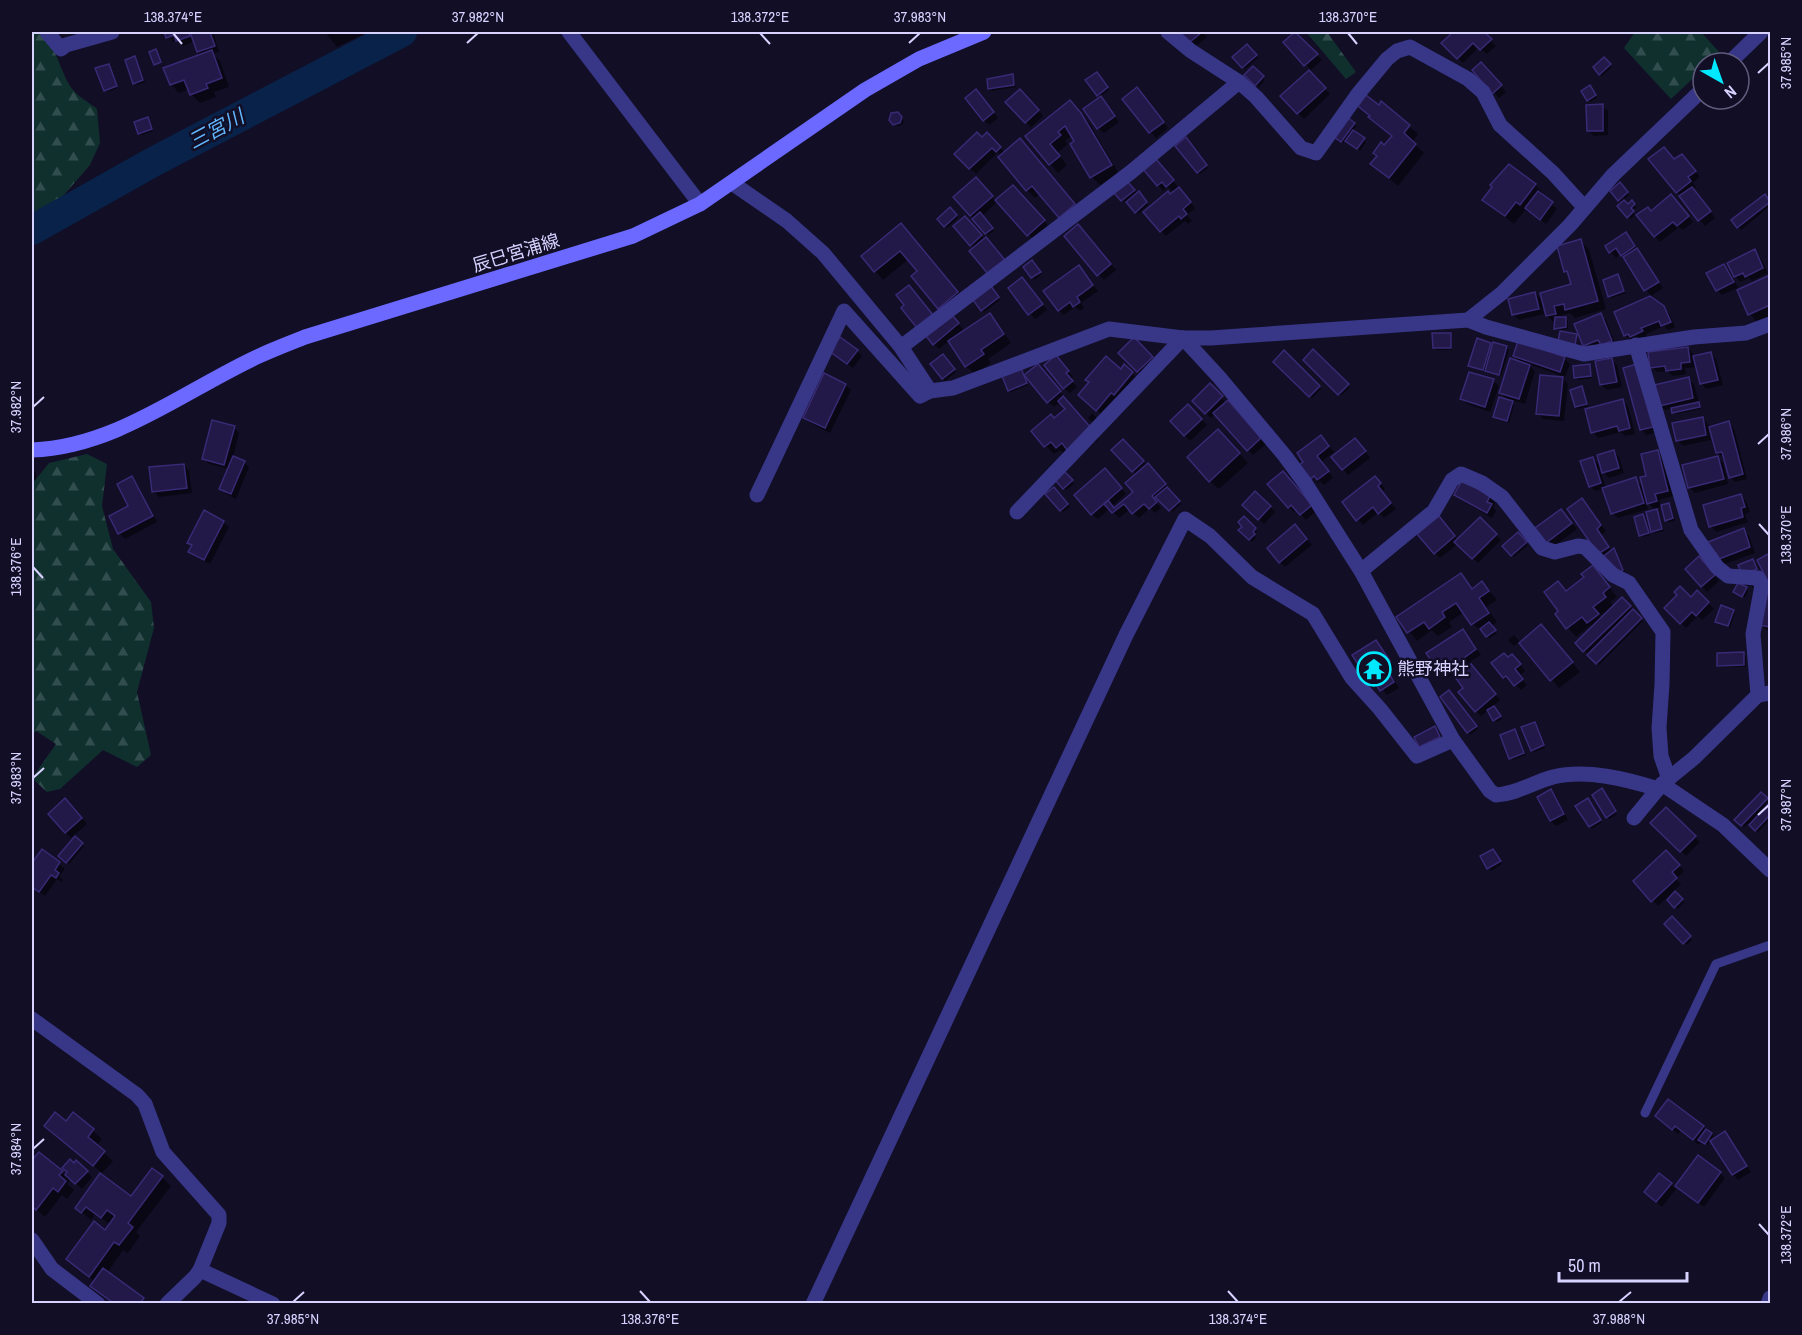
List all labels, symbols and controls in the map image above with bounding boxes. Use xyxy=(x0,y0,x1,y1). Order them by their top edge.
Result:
text: 138.374°E xyxy=(144,6,202,27)
text: 37.982°N xyxy=(452,6,504,27)
text: 138.372°E xyxy=(731,6,789,27)
text: 37.983°N xyxy=(894,6,946,27)
text: 138.370°E xyxy=(1319,6,1377,27)
text: 37.985°N xyxy=(1775,37,1796,89)
north arrow xyxy=(1691,51,1751,111)
text: N xyxy=(1720,81,1741,104)
water label: 三宮川 xyxy=(183,102,250,155)
street label: 辰巳宮浦線 xyxy=(469,227,563,278)
text: 37.982°N xyxy=(5,381,26,433)
text: 37.986°N xyxy=(1775,408,1796,460)
text: 138.370°E xyxy=(1775,506,1796,564)
text: 138.376°E xyxy=(5,538,26,596)
temple icon: 熊野神社 xyxy=(1356,651,1392,687)
place label: 熊野神社 xyxy=(1397,656,1469,681)
text: 37.983°N xyxy=(5,752,26,804)
text: 37.987°N xyxy=(1775,779,1796,831)
text: 37.984°N xyxy=(5,1123,26,1175)
text: 138.372°E xyxy=(1775,1206,1796,1264)
scale bar xyxy=(1559,1245,1686,1283)
text: 50 m xyxy=(1568,1253,1601,1278)
text: 37.985°N xyxy=(267,1308,319,1329)
text: 138.376°E xyxy=(621,1308,679,1329)
text: 138.374°E xyxy=(1209,1308,1267,1329)
text: 37.988°N xyxy=(1593,1308,1645,1329)

